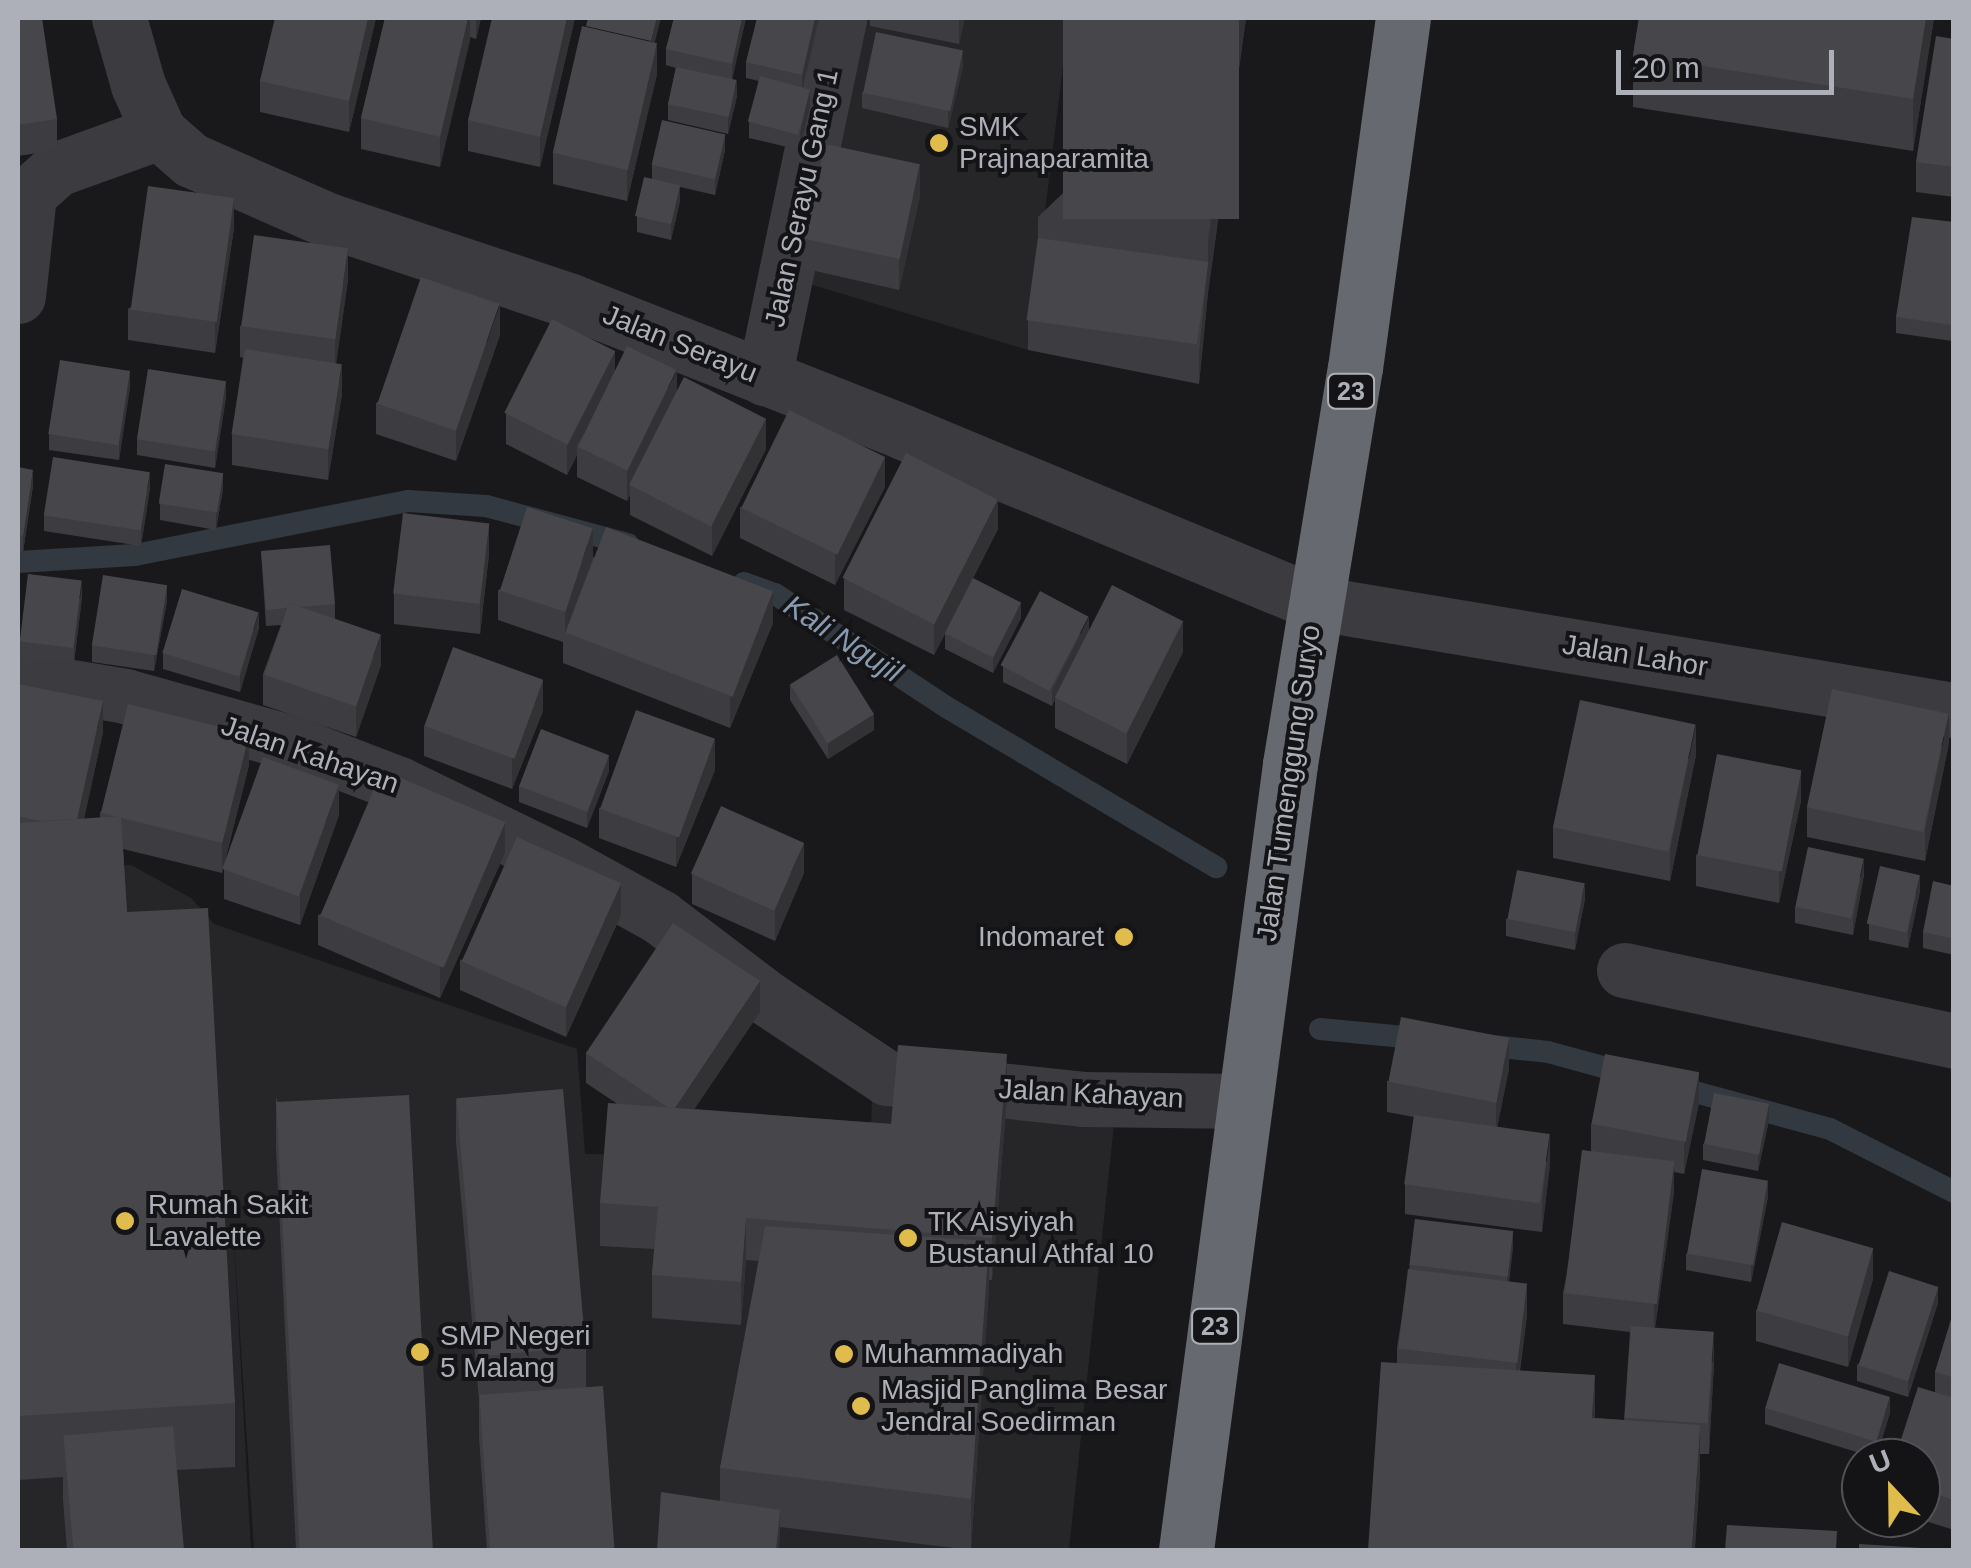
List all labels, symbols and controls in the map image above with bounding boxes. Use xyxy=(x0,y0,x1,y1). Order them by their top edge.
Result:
scale bar xyxy=(1621,30,1838,92)
text: 20 m xyxy=(1633,51,1700,84)
street label: Jalan Serayu Gang 1 xyxy=(758,66,846,330)
place label: SMK Prajnaparamita xyxy=(959,110,1149,176)
marker: SMK Prajnaparamita xyxy=(928,132,950,154)
street label: Jalan Serayu xyxy=(598,298,762,390)
road number: 23 xyxy=(1326,371,1376,411)
water label: Kali Ngujil xyxy=(777,588,909,690)
street label: Jalan Tumenggung Suryo xyxy=(1250,622,1328,944)
street label: Jalan Lahor xyxy=(1560,628,1710,684)
street label: Jalan Kahayan xyxy=(217,709,403,801)
place label: Indomaret xyxy=(978,920,1104,954)
marker: Indomaret xyxy=(1113,926,1135,948)
street label: Jalan Kahayan xyxy=(998,1072,1184,1116)
place label: Rumah Sakit Lavalette xyxy=(148,1188,308,1254)
place label: TK Aisyiyah Bustanul Athfal 10 xyxy=(928,1205,1155,1271)
marker: Rumah Sakit Lavalette xyxy=(112,1208,138,1234)
marker: TK Aisyiyah Bustanul Athfal 10 xyxy=(897,1227,919,1249)
road number: 23 xyxy=(1190,1306,1240,1346)
place label: SMP Negeri 5 Malang xyxy=(440,1319,591,1385)
place label: Muhammadiyah xyxy=(864,1337,1063,1371)
marker: SMP Negeri 5 Malang xyxy=(409,1341,431,1363)
marker: Muhammadiyah xyxy=(833,1343,855,1365)
place label: Masjid Panglima Besar Jendral Soedirman xyxy=(881,1373,1167,1439)
marker: Masjid Panglima Besar Jendral Soedirman xyxy=(850,1395,872,1417)
north arrow xyxy=(1841,1438,1941,1538)
text: U xyxy=(1865,1443,1896,1480)

